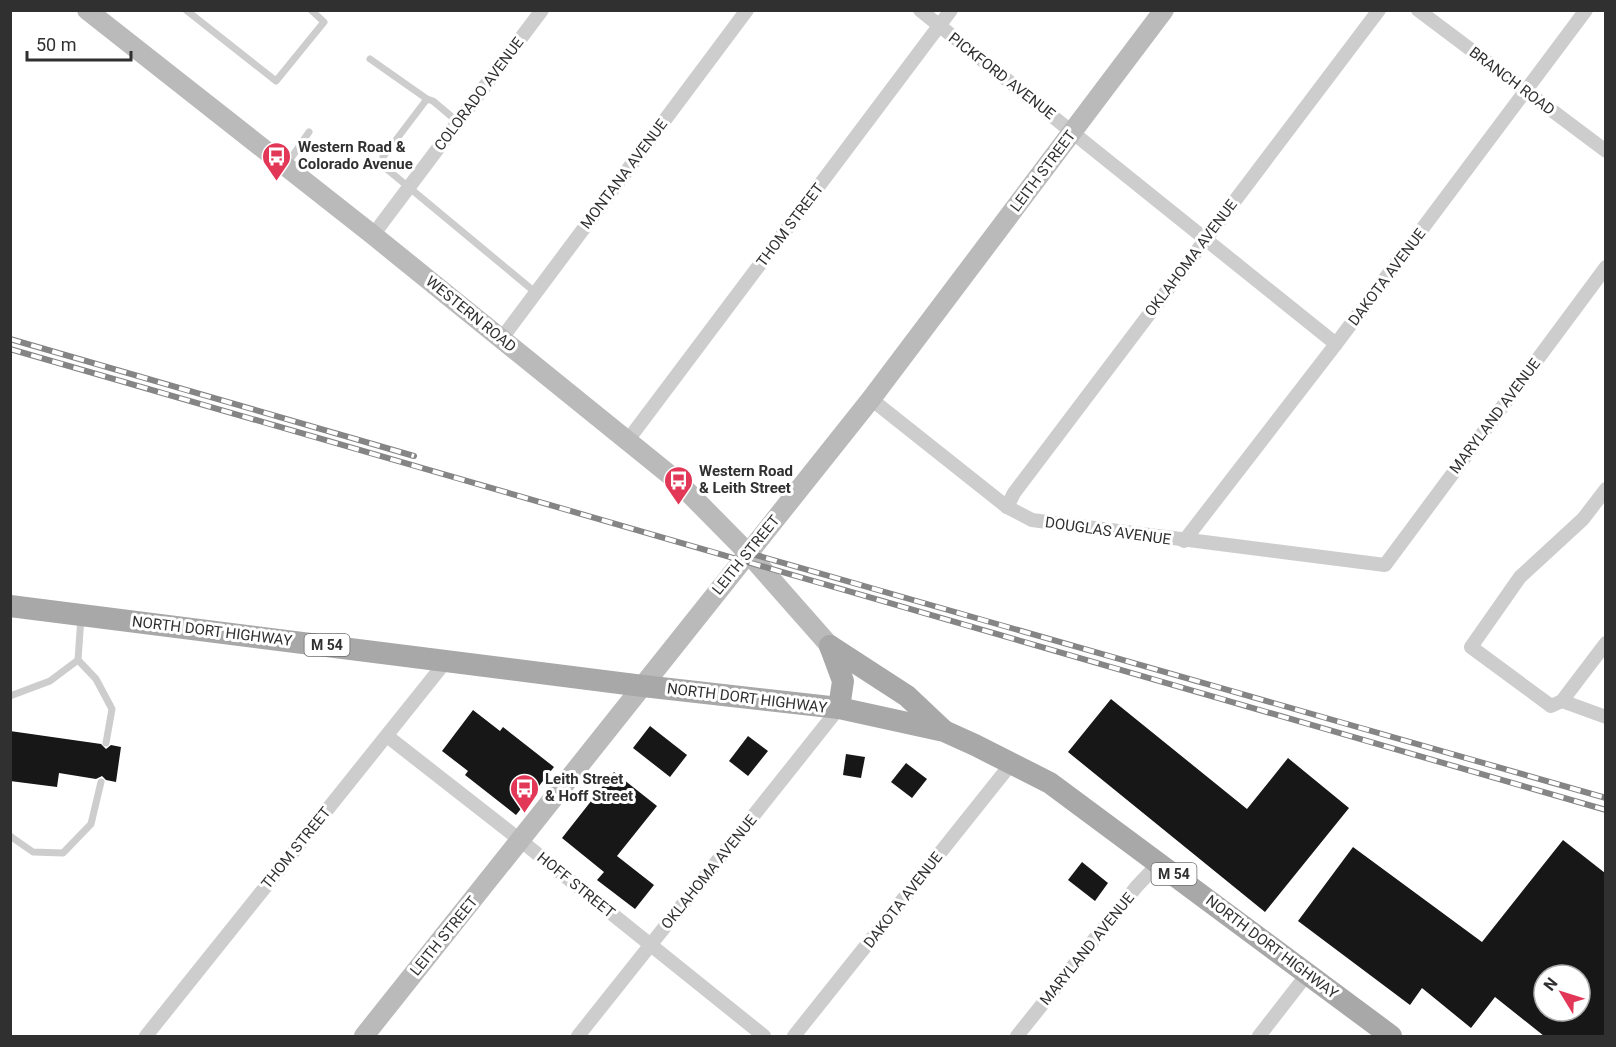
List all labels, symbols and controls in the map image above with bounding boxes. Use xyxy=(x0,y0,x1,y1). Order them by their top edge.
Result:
scale bar xyxy=(27,24,130,62)
street label: PICKFORD AVENUE xyxy=(945,29,1059,123)
street label: COLORADO AVENUE xyxy=(431,33,528,154)
text: 50 m xyxy=(36,34,76,55)
street label: BRANCH ROAD xyxy=(1466,43,1558,119)
street label: MONTANA AVENUE xyxy=(577,115,671,232)
street label: LEITH STREET xyxy=(1007,127,1079,215)
place label: Western Road & Colorado Avenue xyxy=(298,138,413,173)
bus stop icon: Western Road & Colorado Avenue xyxy=(261,140,293,182)
street label: THOM STREET xyxy=(753,180,827,270)
street label: OKLAHOMA AVENUE xyxy=(1141,196,1241,320)
street label: DAKOTA AVENUE xyxy=(1345,225,1430,329)
street label: WESTERN ROAD xyxy=(422,272,520,356)
street label: MARYLAND AVENUE xyxy=(1446,355,1544,477)
place label: Western Road & Leith Street xyxy=(699,462,793,497)
bus stop icon: Western Road & Leith Street xyxy=(662,464,694,506)
street label: LEITH STREET xyxy=(708,512,784,598)
street label: DOUGLAS AVENUE xyxy=(1044,513,1173,549)
street label: NORTH DORT HIGHWAY xyxy=(131,612,293,650)
road number: M 54 xyxy=(304,634,350,656)
street label: NORTH DORT HIGHWAY xyxy=(666,679,828,717)
place label: Leith Street & Hoff Street xyxy=(545,770,633,805)
bus stop icon: Leith Street & Hoff Street xyxy=(508,772,540,814)
street label: THOM STREET xyxy=(258,803,334,893)
street label: OKLAHOMA AVENUE xyxy=(657,811,761,933)
street label: HOFF STREET xyxy=(534,848,618,922)
street label: DAKOTA AVENUE xyxy=(860,848,946,952)
road number: M 54 xyxy=(1152,863,1196,885)
street label: MARYLAND AVENUE xyxy=(1036,889,1138,1009)
street label: NORTH DORT HIGHWAY xyxy=(1202,891,1342,1003)
street label: LEITH STREET xyxy=(406,893,482,979)
north arrow xyxy=(1532,963,1592,1023)
text: N xyxy=(1540,974,1562,994)

